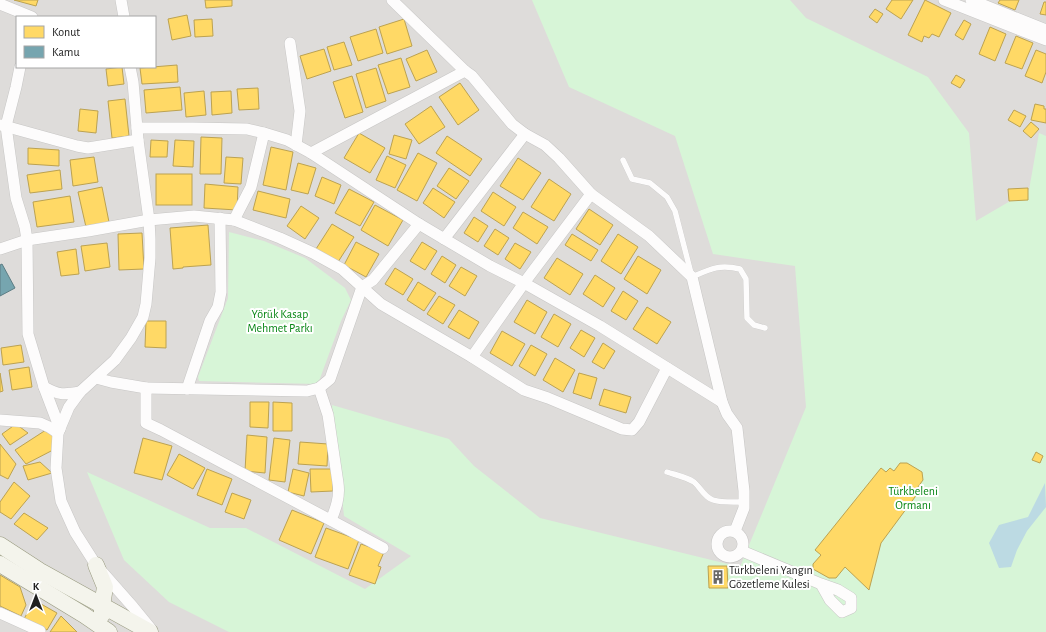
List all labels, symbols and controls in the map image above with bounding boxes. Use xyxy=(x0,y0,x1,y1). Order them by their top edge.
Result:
legend xyxy=(16,16,156,68)
text: Konut xyxy=(52,26,80,38)
text: Kamu xyxy=(52,46,80,58)
park label: Yörük Kasap Mehmet Parkı xyxy=(247,308,313,334)
park label: Türkbeleni Ormanı xyxy=(888,485,938,511)
place label: Türkbeleni Yangın Gözetleme Kulesi xyxy=(729,564,813,590)
building icon: Türkbeleni Yangın Gözetleme Kulesi xyxy=(710,569,726,585)
north arrow xyxy=(16,576,56,616)
text: K xyxy=(33,581,40,592)

